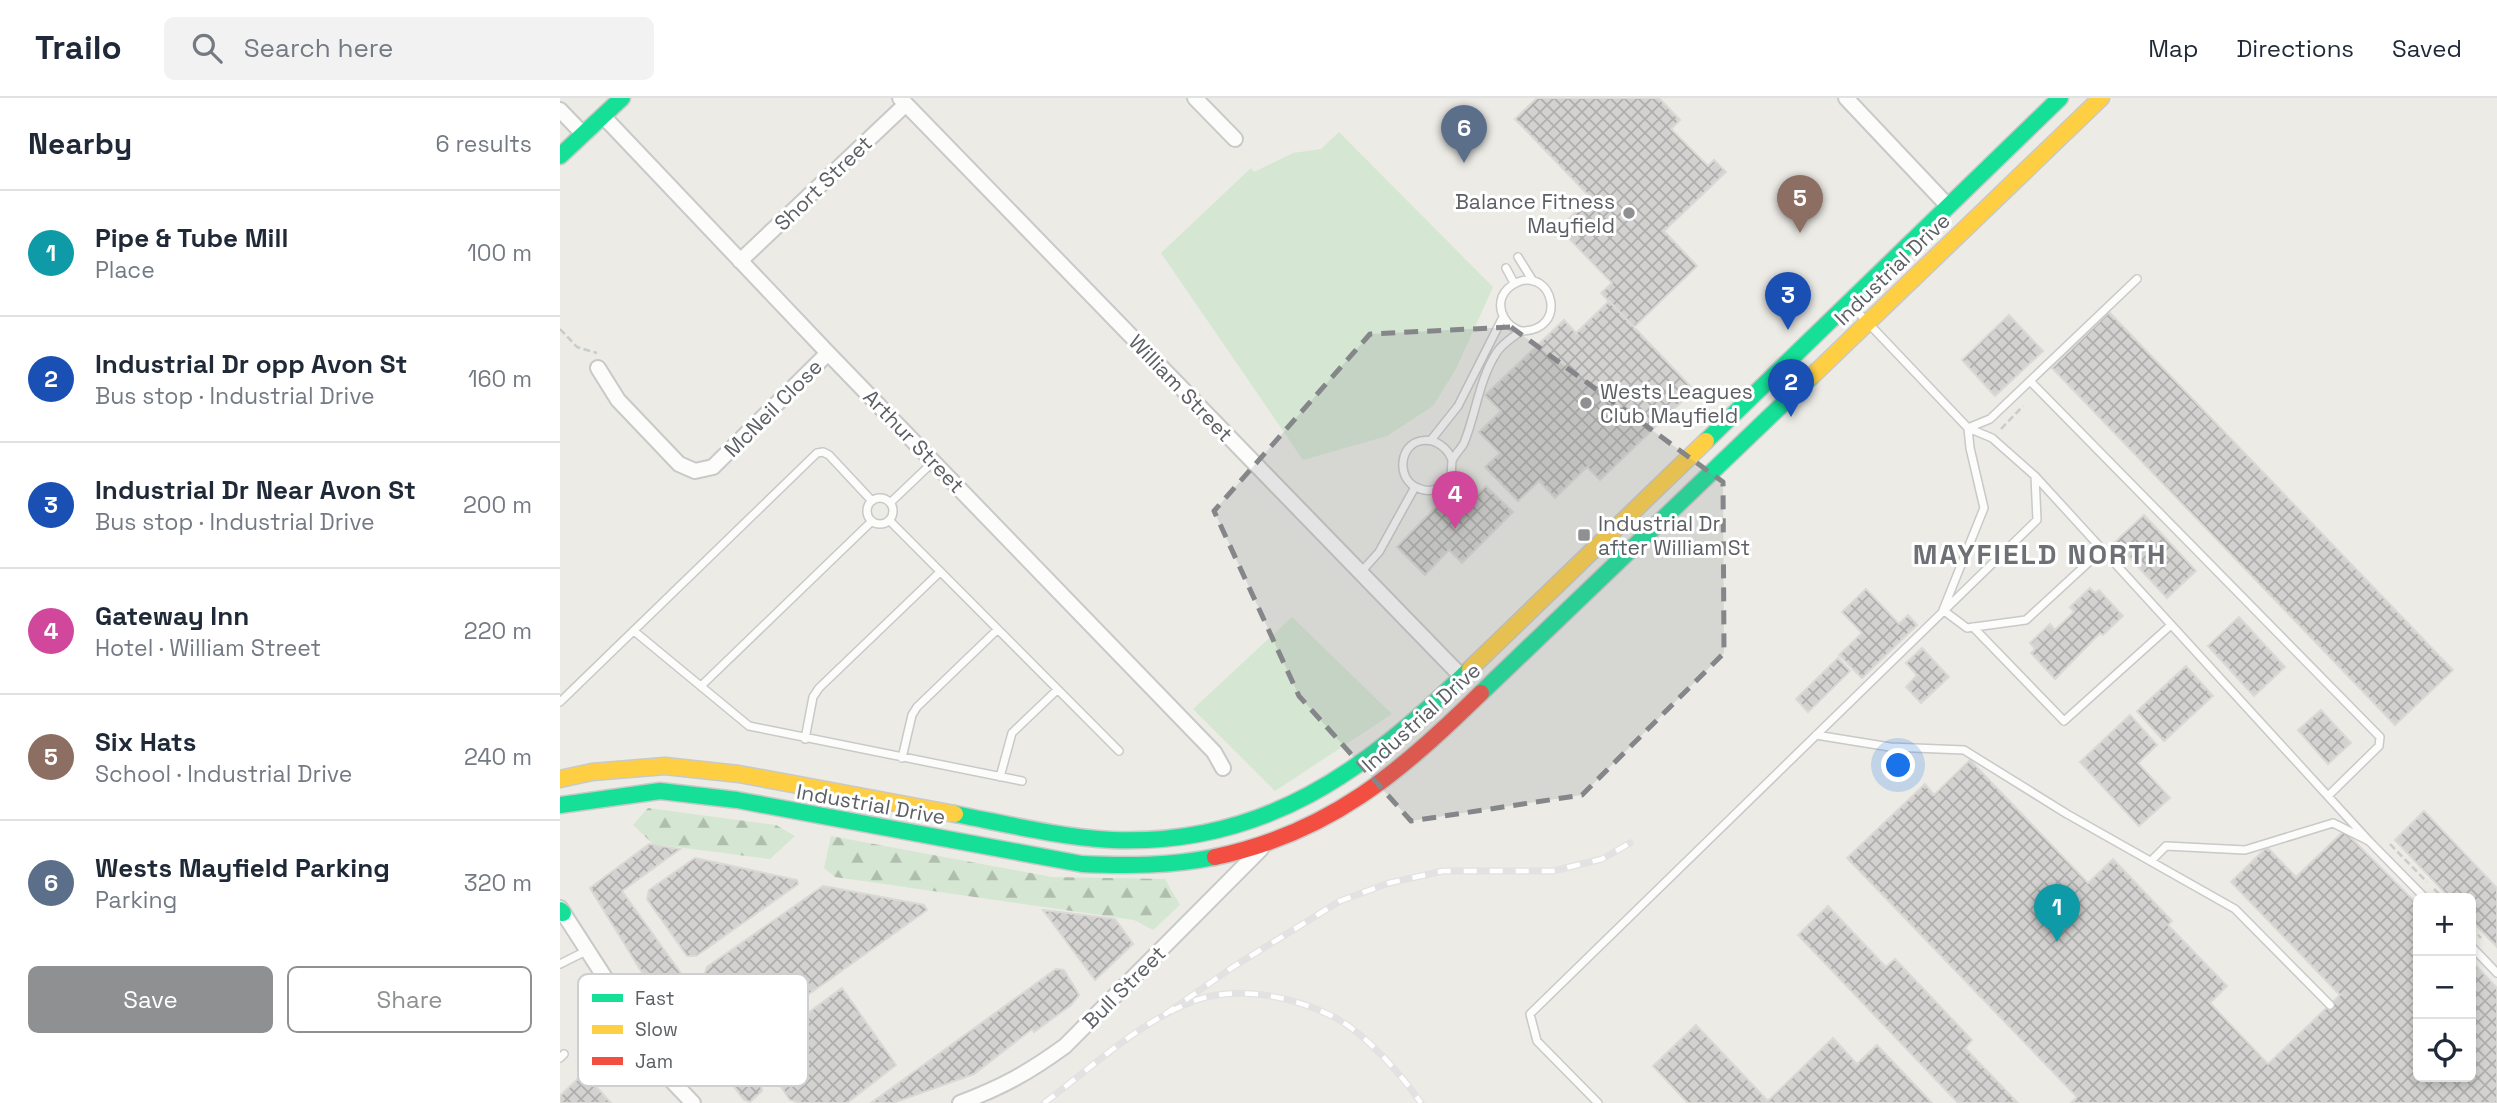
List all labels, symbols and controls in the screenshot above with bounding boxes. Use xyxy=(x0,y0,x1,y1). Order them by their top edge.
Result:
search box xyxy=(164,17,654,80)
text: Trailo xyxy=(35,27,122,69)
icon: search xyxy=(188,29,226,67)
text: Search here xyxy=(244,31,394,65)
text: Map xyxy=(2148,33,2198,64)
text: Directions xyxy=(2236,33,2354,64)
text: Saved xyxy=(2392,33,2462,64)
pin: 6 xyxy=(1441,105,1487,163)
text: Nearby xyxy=(28,124,132,163)
text: 6 results xyxy=(436,129,532,159)
street label: Short Street xyxy=(768,130,878,236)
pin: 5 xyxy=(1777,175,1823,233)
place label: Balance Fitness Mayfield xyxy=(1455,188,1615,239)
marker: Balance Fitness Mayfield xyxy=(1621,205,1637,221)
street label: Industrial Drive xyxy=(1828,207,1956,331)
text: Pipe & Tube Mill xyxy=(95,221,288,255)
text: 1 xyxy=(46,238,56,268)
text: 100 m xyxy=(467,238,532,268)
text: Place xyxy=(95,255,155,285)
pin: 3 xyxy=(1765,272,1811,330)
street label: William Street xyxy=(1123,329,1239,447)
text: Industrial Dr opp Avon St xyxy=(95,347,407,381)
street label: McNeil Close xyxy=(718,353,828,463)
pin: 2 xyxy=(1768,359,1814,417)
text: 2 xyxy=(44,364,58,394)
text: 160 m xyxy=(468,364,532,394)
place label: Wests Leagues Club Mayfield xyxy=(1600,378,1753,429)
text: Bus stop · Industrial Drive xyxy=(95,381,375,411)
street label: Arthur Street xyxy=(858,383,970,499)
marker: Wests Leagues Club Mayfield xyxy=(1578,395,1594,411)
pin: 4 xyxy=(1432,471,1478,529)
text: Industrial Dr Near Avon St xyxy=(95,473,416,507)
text: 3 xyxy=(44,490,58,520)
text: 200 m xyxy=(463,490,532,520)
text: Bus stop · Industrial Drive xyxy=(95,507,375,537)
place label: Industrial Dr after William St xyxy=(1598,510,1750,561)
marker: Industrial Dr after William St xyxy=(1576,527,1592,543)
district label: MAYFIELD NORTH xyxy=(1913,536,2167,572)
text: Gateway Inn xyxy=(95,599,249,633)
text: 4 xyxy=(44,616,58,646)
text: 220 m xyxy=(464,616,532,646)
text: Hotel · William Street xyxy=(95,633,321,663)
street label: Industrial Drive xyxy=(1356,656,1486,778)
text: Six Hats xyxy=(95,725,196,759)
text: 5 xyxy=(44,742,58,772)
text: 240 m xyxy=(464,742,532,772)
your location xyxy=(1881,748,1915,782)
text: School · Industrial Drive xyxy=(95,759,352,789)
street label: Industrial Drive xyxy=(794,778,948,830)
text: Wests Mayfield Parking xyxy=(95,851,390,885)
text: 6 xyxy=(44,868,58,898)
text: 320 m xyxy=(464,868,532,898)
pin: 1 xyxy=(2034,884,2080,942)
text: Parking xyxy=(95,885,177,915)
map controls xyxy=(2413,893,2476,1082)
button: + xyxy=(2413,893,2476,956)
street label: Bull Street xyxy=(1077,940,1171,1034)
button: − xyxy=(2413,956,2476,1019)
button: Save xyxy=(28,966,273,1033)
button: Share xyxy=(287,966,532,1033)
legend xyxy=(578,974,808,1086)
text: Fast xyxy=(635,986,675,1011)
text: Slow xyxy=(635,1017,678,1042)
button: locate xyxy=(2413,1019,2476,1082)
text: Jam xyxy=(635,1049,673,1074)

